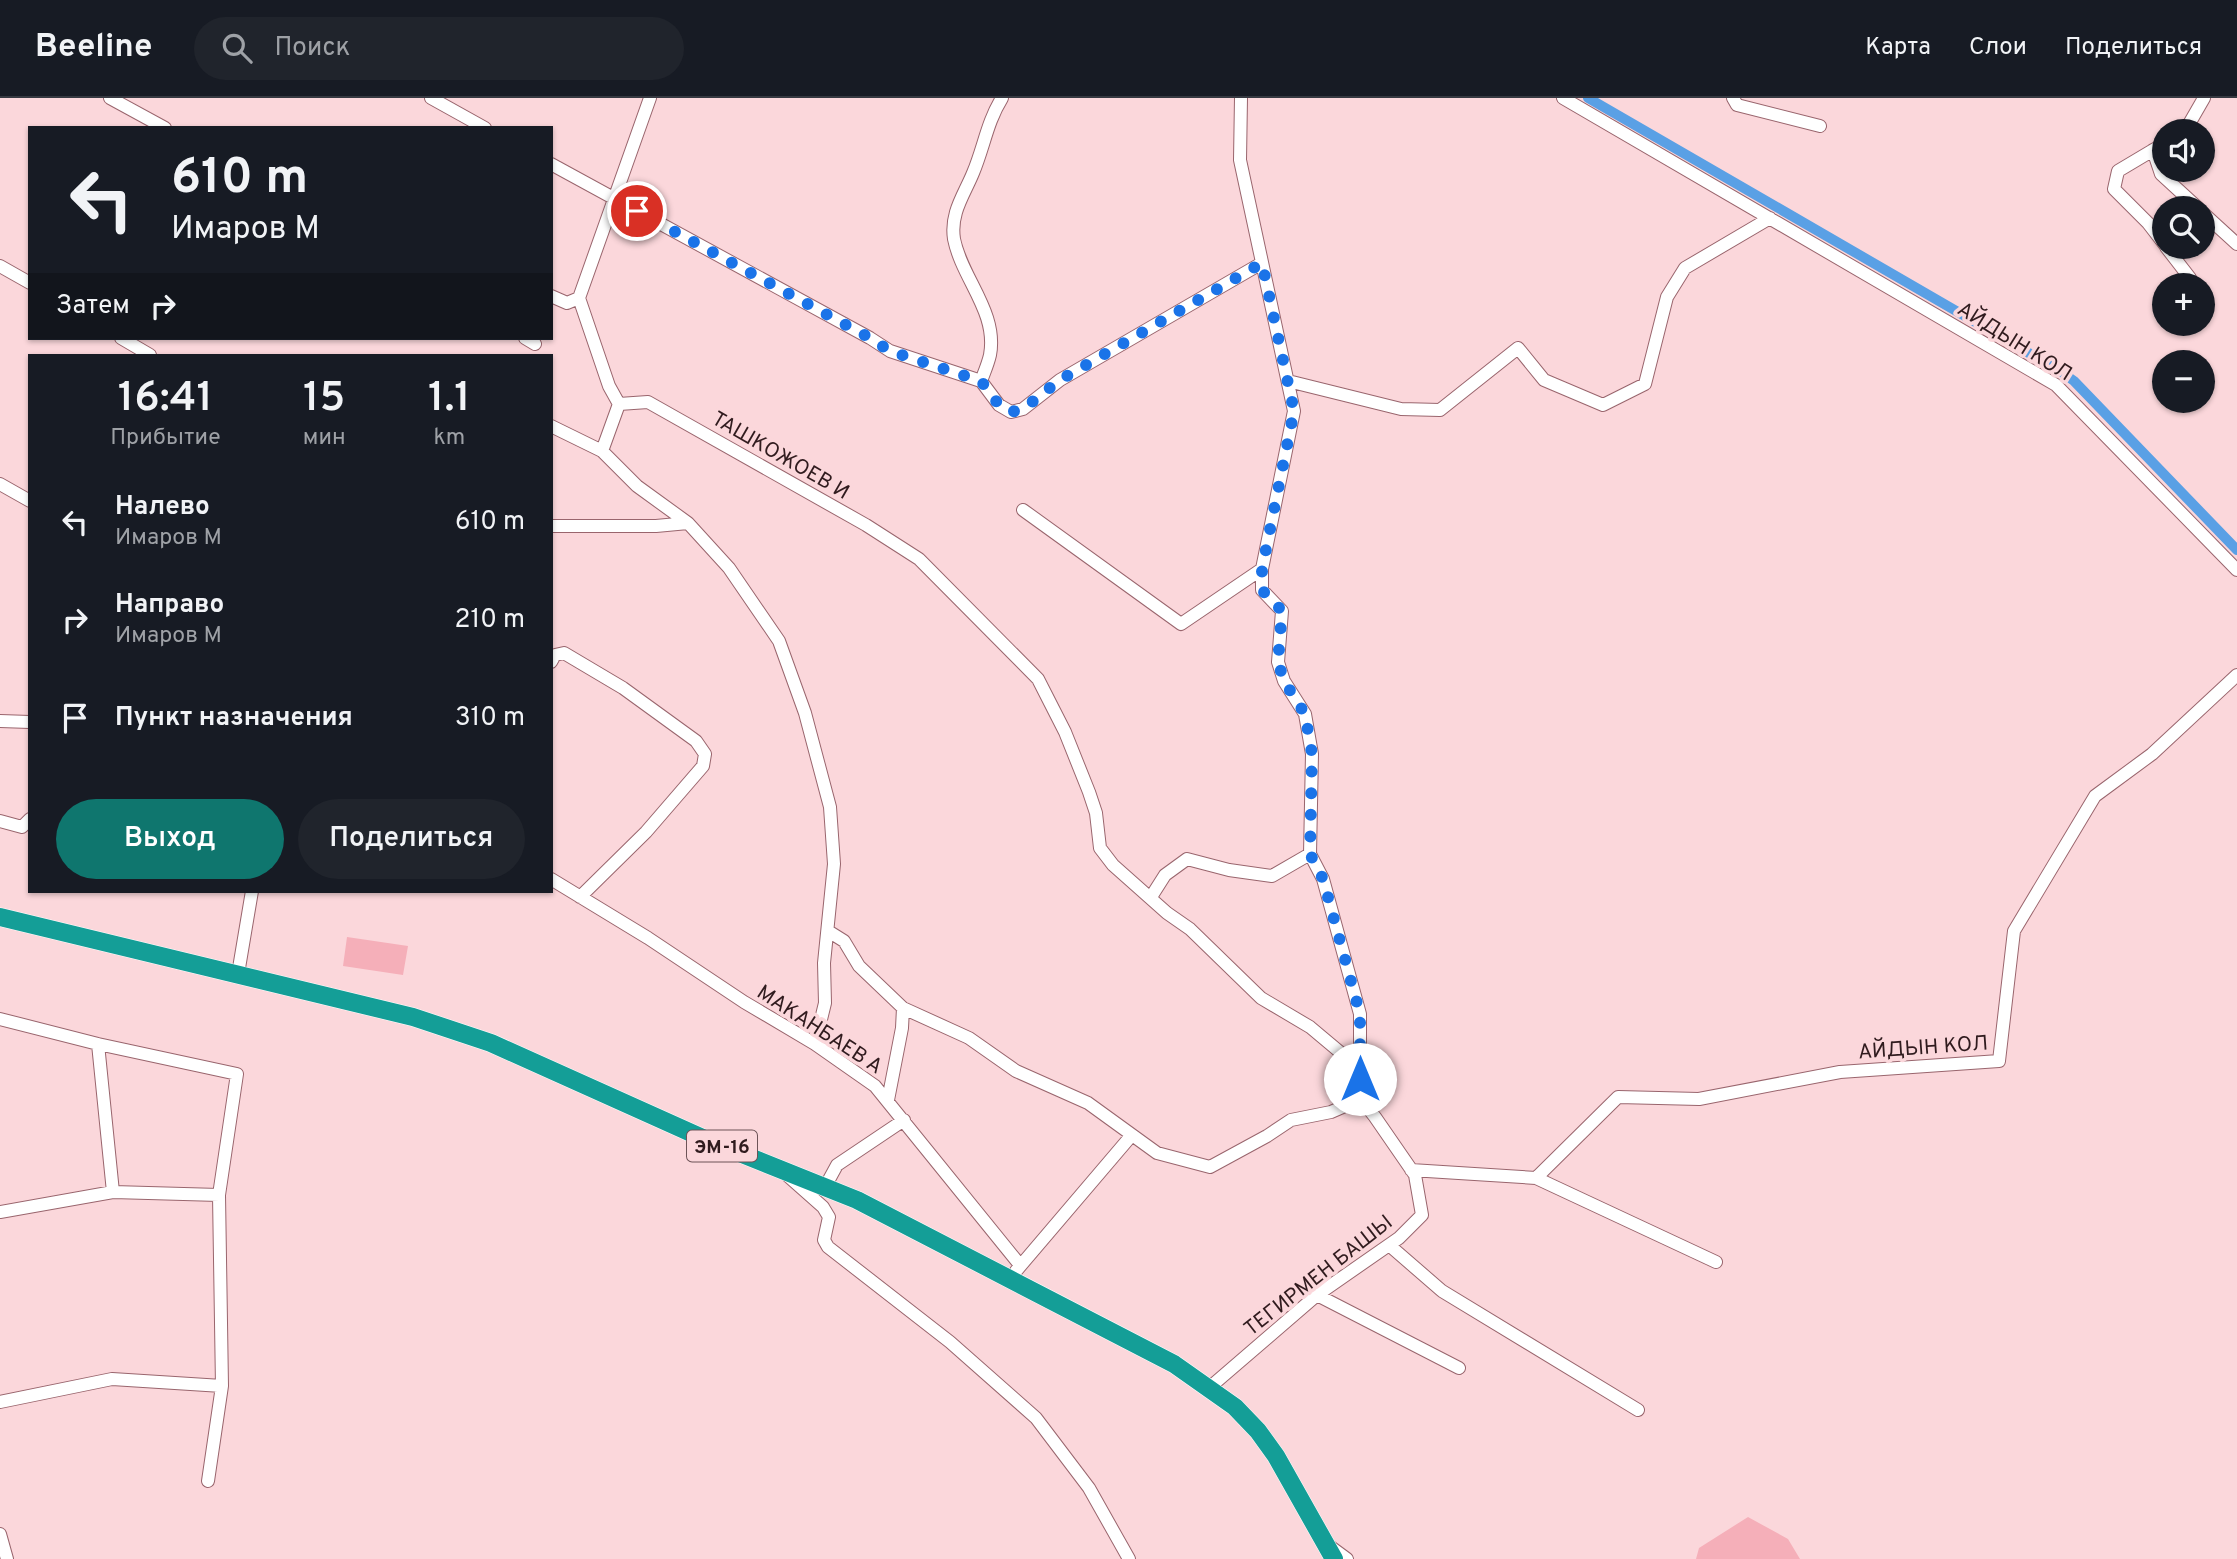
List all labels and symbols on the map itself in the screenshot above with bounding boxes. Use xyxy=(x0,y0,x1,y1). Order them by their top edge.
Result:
pin xyxy=(607,181,667,241)
street label: АЙДЫН КОЛ xyxy=(1952,295,2077,388)
street label: ТАШКОЖОЕВ И xyxy=(707,406,854,507)
street label: МАКАНБАЕВ А xyxy=(751,980,887,1081)
street label: АЙДЫН КОЛ xyxy=(1857,1029,1989,1067)
position arrow xyxy=(1323,1042,1397,1116)
road number: ЭМ-16 xyxy=(687,1130,757,1162)
street label: ТЕГИРМЕН БАШЫ xyxy=(1239,1210,1399,1343)

